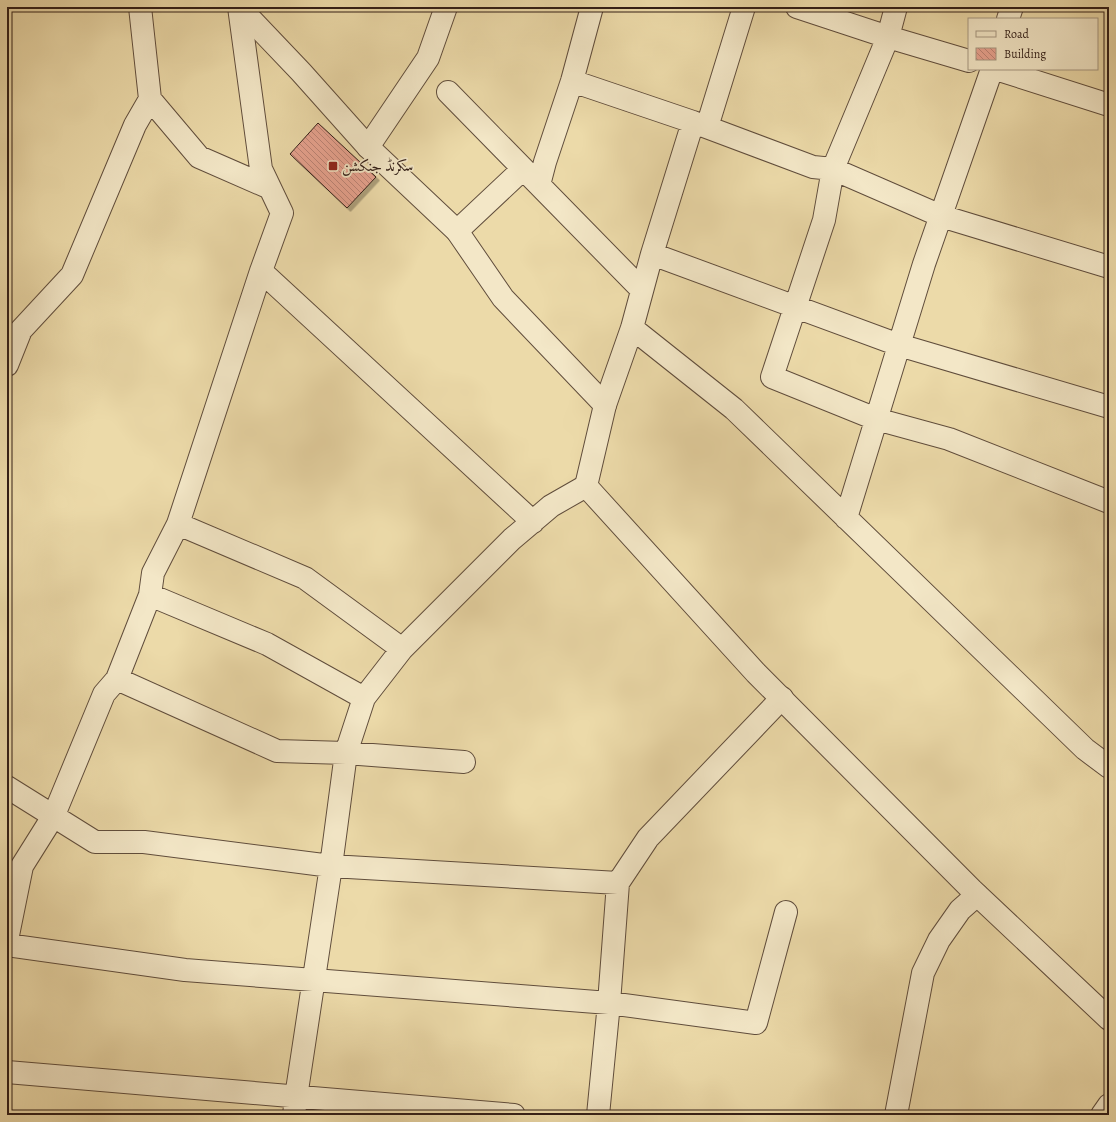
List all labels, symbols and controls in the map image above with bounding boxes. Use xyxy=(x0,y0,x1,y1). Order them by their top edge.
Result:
legend xyxy=(968,18,1098,70)
text: Road xyxy=(1004,26,1030,42)
text: Building xyxy=(1004,46,1046,62)
place label: سکرنڈ جنکشن xyxy=(342,156,413,176)
marker: سکرنڈ جنکشن xyxy=(327,160,339,172)

